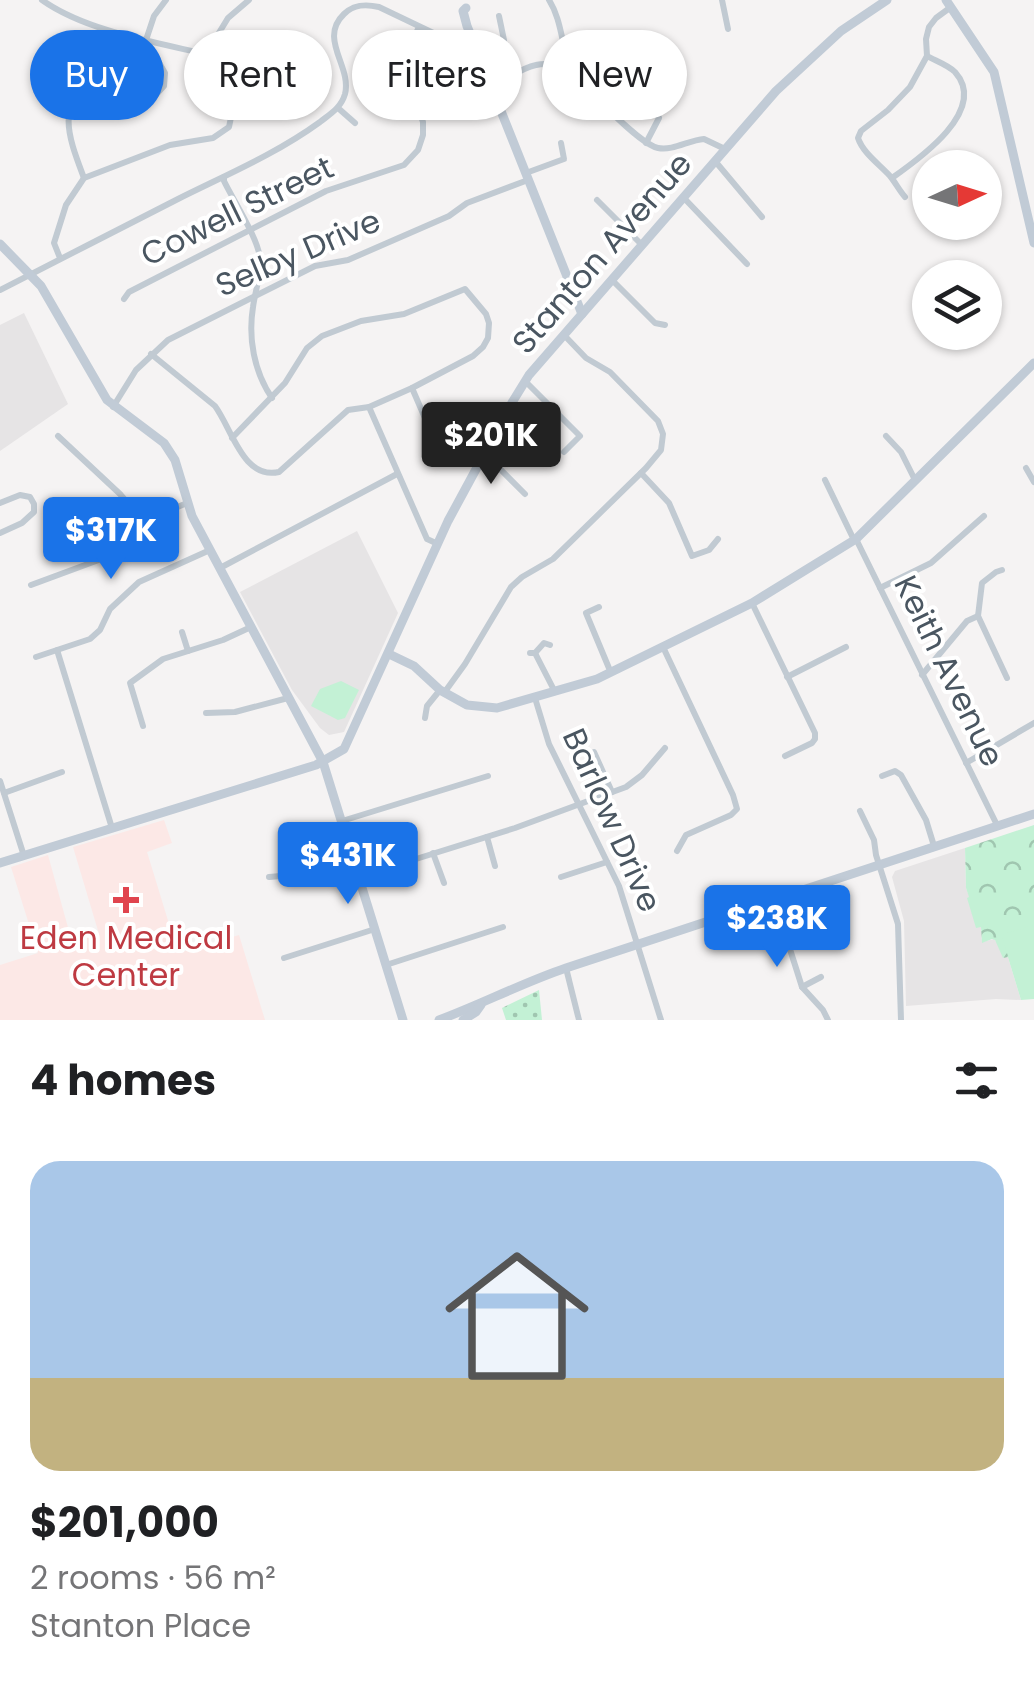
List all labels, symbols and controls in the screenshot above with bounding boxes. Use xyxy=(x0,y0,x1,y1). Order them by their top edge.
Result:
chip: Buy xyxy=(30,30,164,120)
chip: Rent xyxy=(184,30,332,120)
chip: Filters xyxy=(352,30,522,120)
chip: New xyxy=(542,30,687,120)
street label: Stanton Avenue xyxy=(501,142,702,363)
street label: Cowell Street xyxy=(133,144,341,277)
north arrow xyxy=(912,150,1002,240)
map controls xyxy=(912,150,1002,350)
street label: Selby Drive xyxy=(209,198,387,307)
button: layers xyxy=(912,260,1002,350)
pin: $201K xyxy=(421,402,561,487)
text: $201K xyxy=(444,412,538,457)
pin: $317K xyxy=(41,497,181,582)
text: $317K xyxy=(65,507,157,552)
street label: Keith Avenue xyxy=(884,568,1015,774)
street label: Barlow Drive xyxy=(552,721,673,919)
pin: $431K xyxy=(278,822,418,907)
text: $431K xyxy=(300,832,396,877)
pin: $238K xyxy=(707,885,847,970)
marker: Eden Medical Center xyxy=(113,887,139,913)
text: $238K xyxy=(726,895,828,940)
place label: Eden Medical Center xyxy=(20,915,232,997)
text: 4 homes xyxy=(30,1051,216,1110)
icon: filters xyxy=(949,1053,1004,1108)
icon: home xyxy=(427,1226,607,1406)
text: $201,000 xyxy=(30,1493,219,1552)
text: 2 rooms · 56 m² xyxy=(30,1555,276,1600)
text: Stanton Place xyxy=(30,1603,251,1648)

